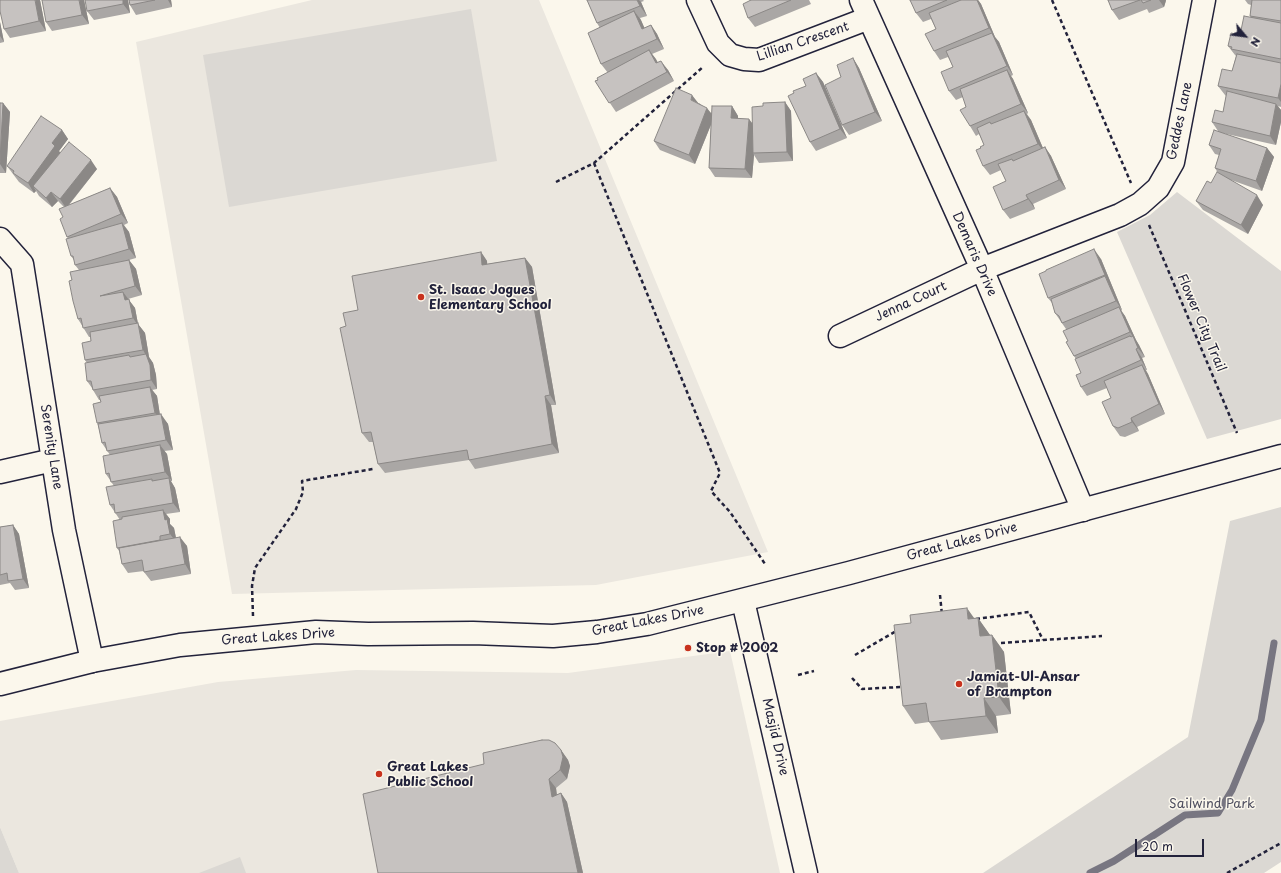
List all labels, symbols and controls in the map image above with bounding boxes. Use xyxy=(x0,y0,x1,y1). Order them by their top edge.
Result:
north arrow xyxy=(1225,16,1265,56)
street label: Lillian Crescent xyxy=(755,19,851,65)
text: N xyxy=(1246,34,1265,50)
street label: Geddes Lane xyxy=(1164,80,1196,162)
street label: Demaris Drive xyxy=(948,209,1000,299)
street label: Flower City Trail xyxy=(1173,272,1229,374)
street label: Jenna Court xyxy=(873,279,949,325)
place label: St. Isaac Jogues Elementary School xyxy=(429,282,551,313)
marker: St. Isaac Jogues Elementary School xyxy=(416,292,426,302)
street label: Serenity Lane xyxy=(37,403,65,491)
street label: Great Lakes Drive xyxy=(905,520,1019,564)
street label: Great Lakes Drive xyxy=(591,602,705,640)
street label: Great Lakes Drive xyxy=(221,625,335,649)
place label: Stop # 2002 xyxy=(696,640,778,656)
marker: Stop # 2002 xyxy=(683,643,693,653)
place label: Jamiat-Ul-Ansar of Brampton xyxy=(967,669,1080,700)
marker: Jamiat-Ul-Ansar of Brampton xyxy=(954,679,964,689)
street label: Masjid Drive xyxy=(759,697,791,777)
place label: Great Lakes Public School xyxy=(387,759,473,790)
marker: Great Lakes Public School xyxy=(374,769,384,779)
park label: Sailwind Park xyxy=(1169,796,1255,812)
scale bar xyxy=(1137,831,1206,857)
text: 20 m xyxy=(1142,837,1173,855)

